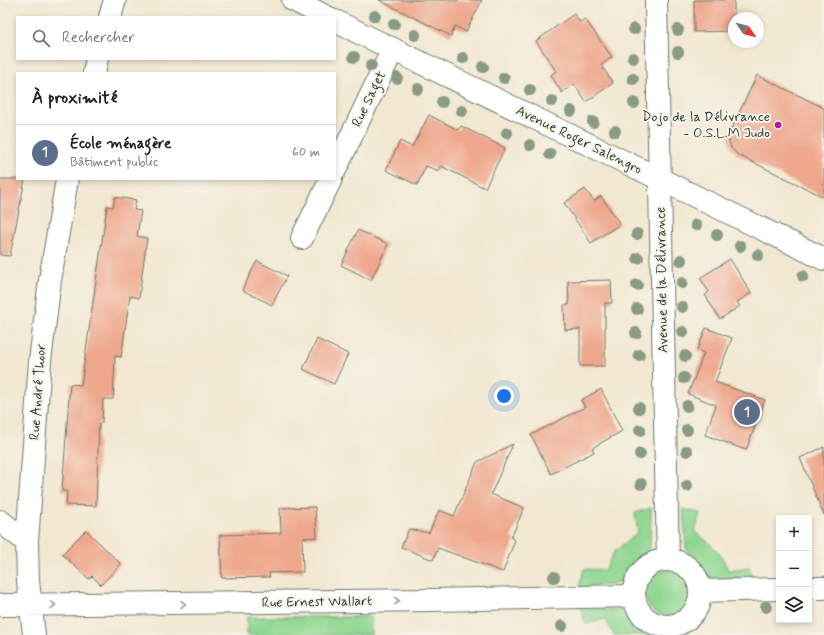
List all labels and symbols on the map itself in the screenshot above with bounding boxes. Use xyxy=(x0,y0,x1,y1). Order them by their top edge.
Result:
north arrow xyxy=(728,12,764,48)
street label: Rue Saget xyxy=(348,68,392,131)
street label: Avenue Roger Salengro xyxy=(512,102,645,180)
place label: Dojo de la Délivrance - O.S.L.M Judo xyxy=(642,108,770,142)
marker: Dojo de la Délivrance - O.S.L.M Judo xyxy=(773,120,783,130)
street label: Avenue de la Délivrance xyxy=(652,207,672,353)
street label: Rue André Thoor xyxy=(26,343,50,441)
your location xyxy=(494,386,514,406)
pin: 1 xyxy=(734,397,760,427)
street label: Rue Ernest Wallart xyxy=(262,592,372,612)
one-way arrow xyxy=(394,596,400,605)
one-way arrow xyxy=(180,599,186,608)
one-way arrow xyxy=(50,601,56,609)

